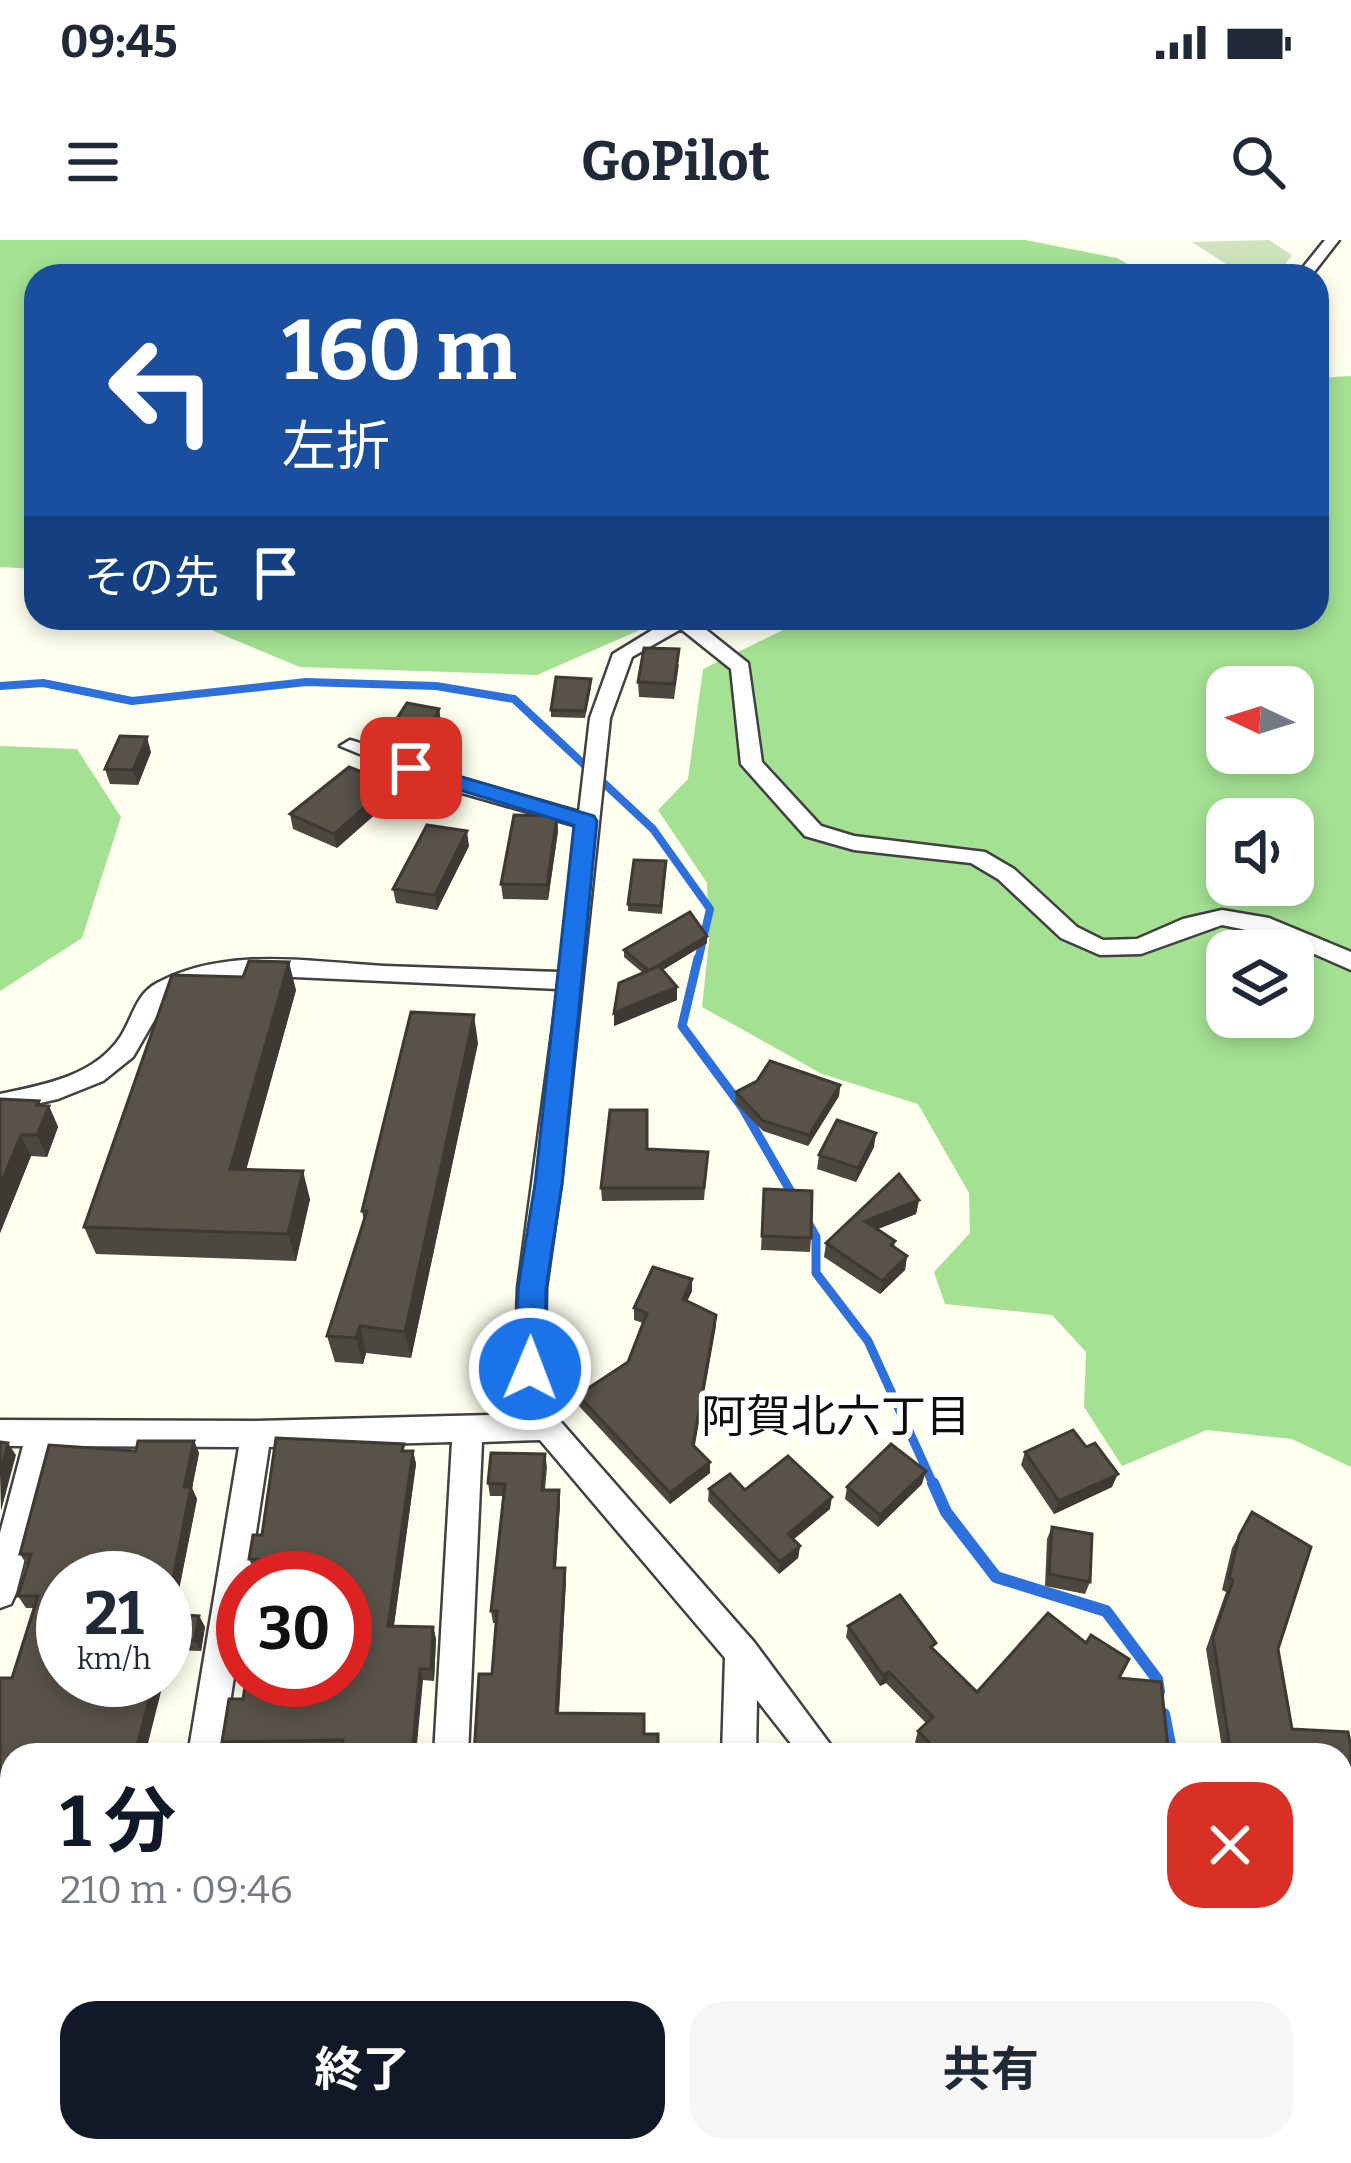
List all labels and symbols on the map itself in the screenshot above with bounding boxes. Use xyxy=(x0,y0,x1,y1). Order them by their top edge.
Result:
north arrow xyxy=(1206,666,1314,774)
pin xyxy=(360,717,462,819)
position arrow xyxy=(467,1306,593,1432)
district label: 阿賀北六丁目 xyxy=(701,1390,971,1444)
speed limit sign: 30 xyxy=(216,1551,372,1707)

